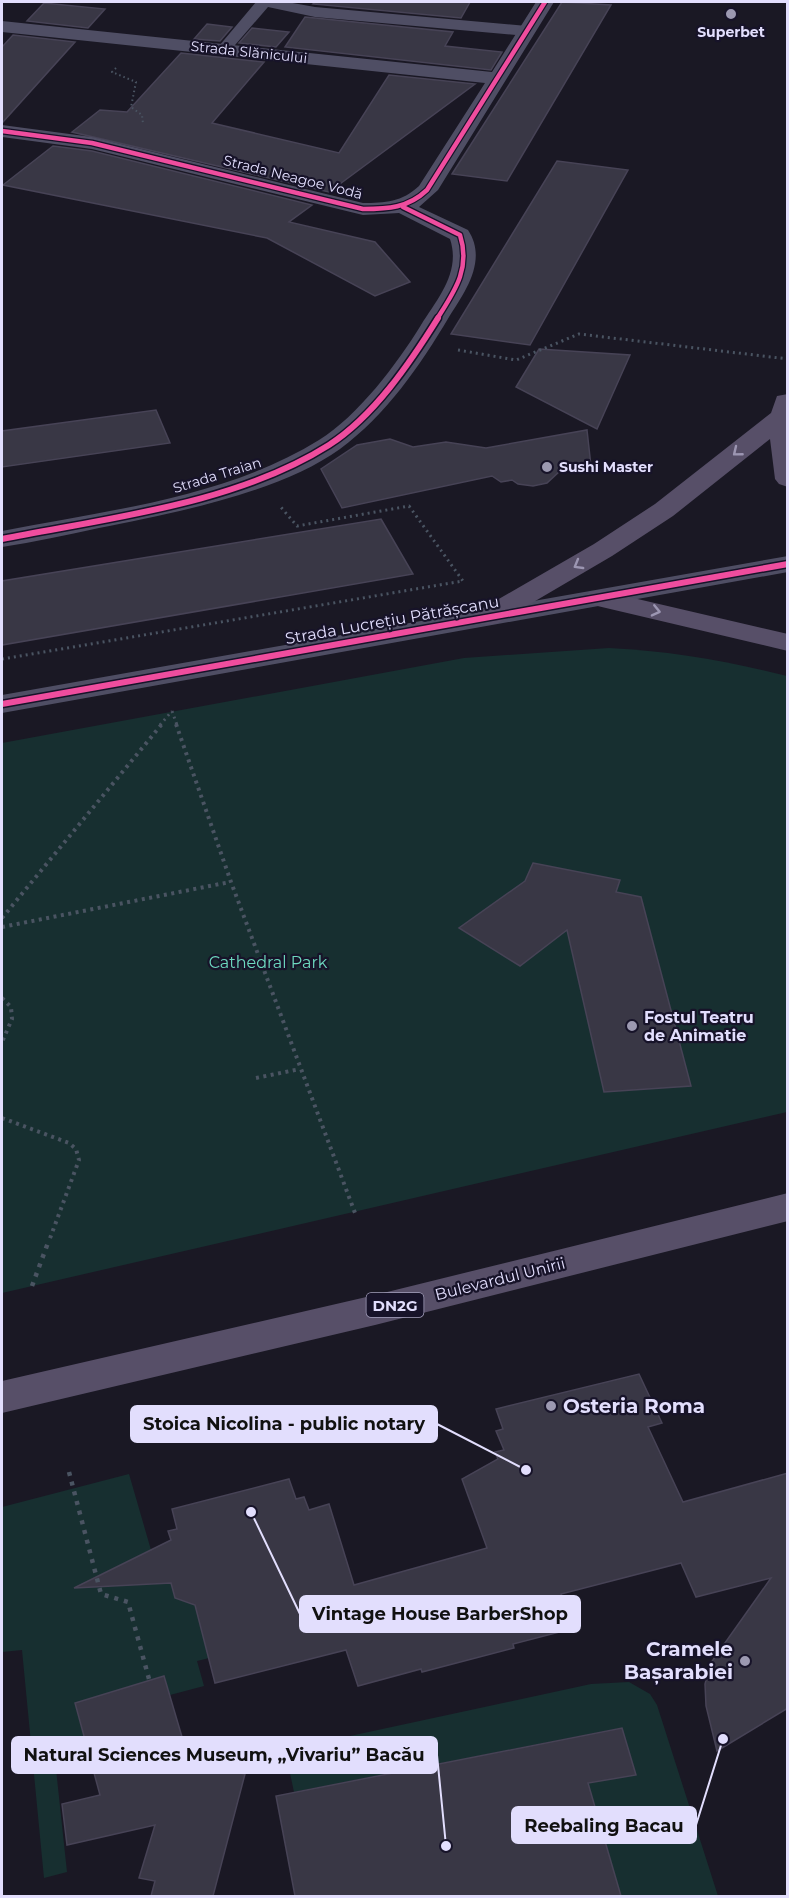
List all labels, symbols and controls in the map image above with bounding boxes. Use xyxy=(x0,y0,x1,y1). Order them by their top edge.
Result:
marker: Superbet xyxy=(724,7,738,21)
place label: Superbet xyxy=(697,23,765,41)
street label: Strada Slănicului xyxy=(190,37,308,67)
street label: Strada Neagoe Vodă xyxy=(221,151,365,203)
one-way arrow xyxy=(733,445,744,456)
street label: Strada Traian xyxy=(171,453,263,497)
place label: Sushi Master xyxy=(559,458,653,476)
marker: Sushi Master xyxy=(540,460,554,474)
one-way arrow xyxy=(574,558,584,569)
street label: Strada Lucrețiu Pătrășcanu xyxy=(284,592,501,649)
one-way arrow xyxy=(651,603,661,616)
park label: Cathedral Park xyxy=(209,953,328,972)
place label: Fostul Teatru de Animatie xyxy=(644,1008,754,1045)
marker: Fostul Teatru de Animatie xyxy=(625,1019,639,1033)
street label: Bulevardul Unirii xyxy=(433,1254,567,1304)
road number: DN2G xyxy=(366,1293,424,1317)
place label: Osteria Roma xyxy=(563,1394,705,1418)
marker: Osteria Roma xyxy=(544,1399,558,1413)
callout: Stoica Nicolina - public notary xyxy=(131,1406,437,1442)
text: Stoica Nicolina - public notary xyxy=(143,1413,425,1435)
callout: Vintage House BarberShop xyxy=(300,1596,580,1632)
text: Vintage House BarberShop xyxy=(311,1603,568,1625)
place label: Cramele Bașarabiei xyxy=(624,1637,733,1685)
marker: Cramele Bașarabiei xyxy=(738,1654,752,1668)
callout: Natural Sciences Museum, „Vivariu” Bacău xyxy=(12,1737,437,1773)
text: Natural Sciences Museum, „Vivariu” Bacău xyxy=(23,1744,425,1766)
callout: Reebaling Bacau xyxy=(512,1807,696,1843)
text: Reebaling Bacau xyxy=(524,1815,684,1837)

